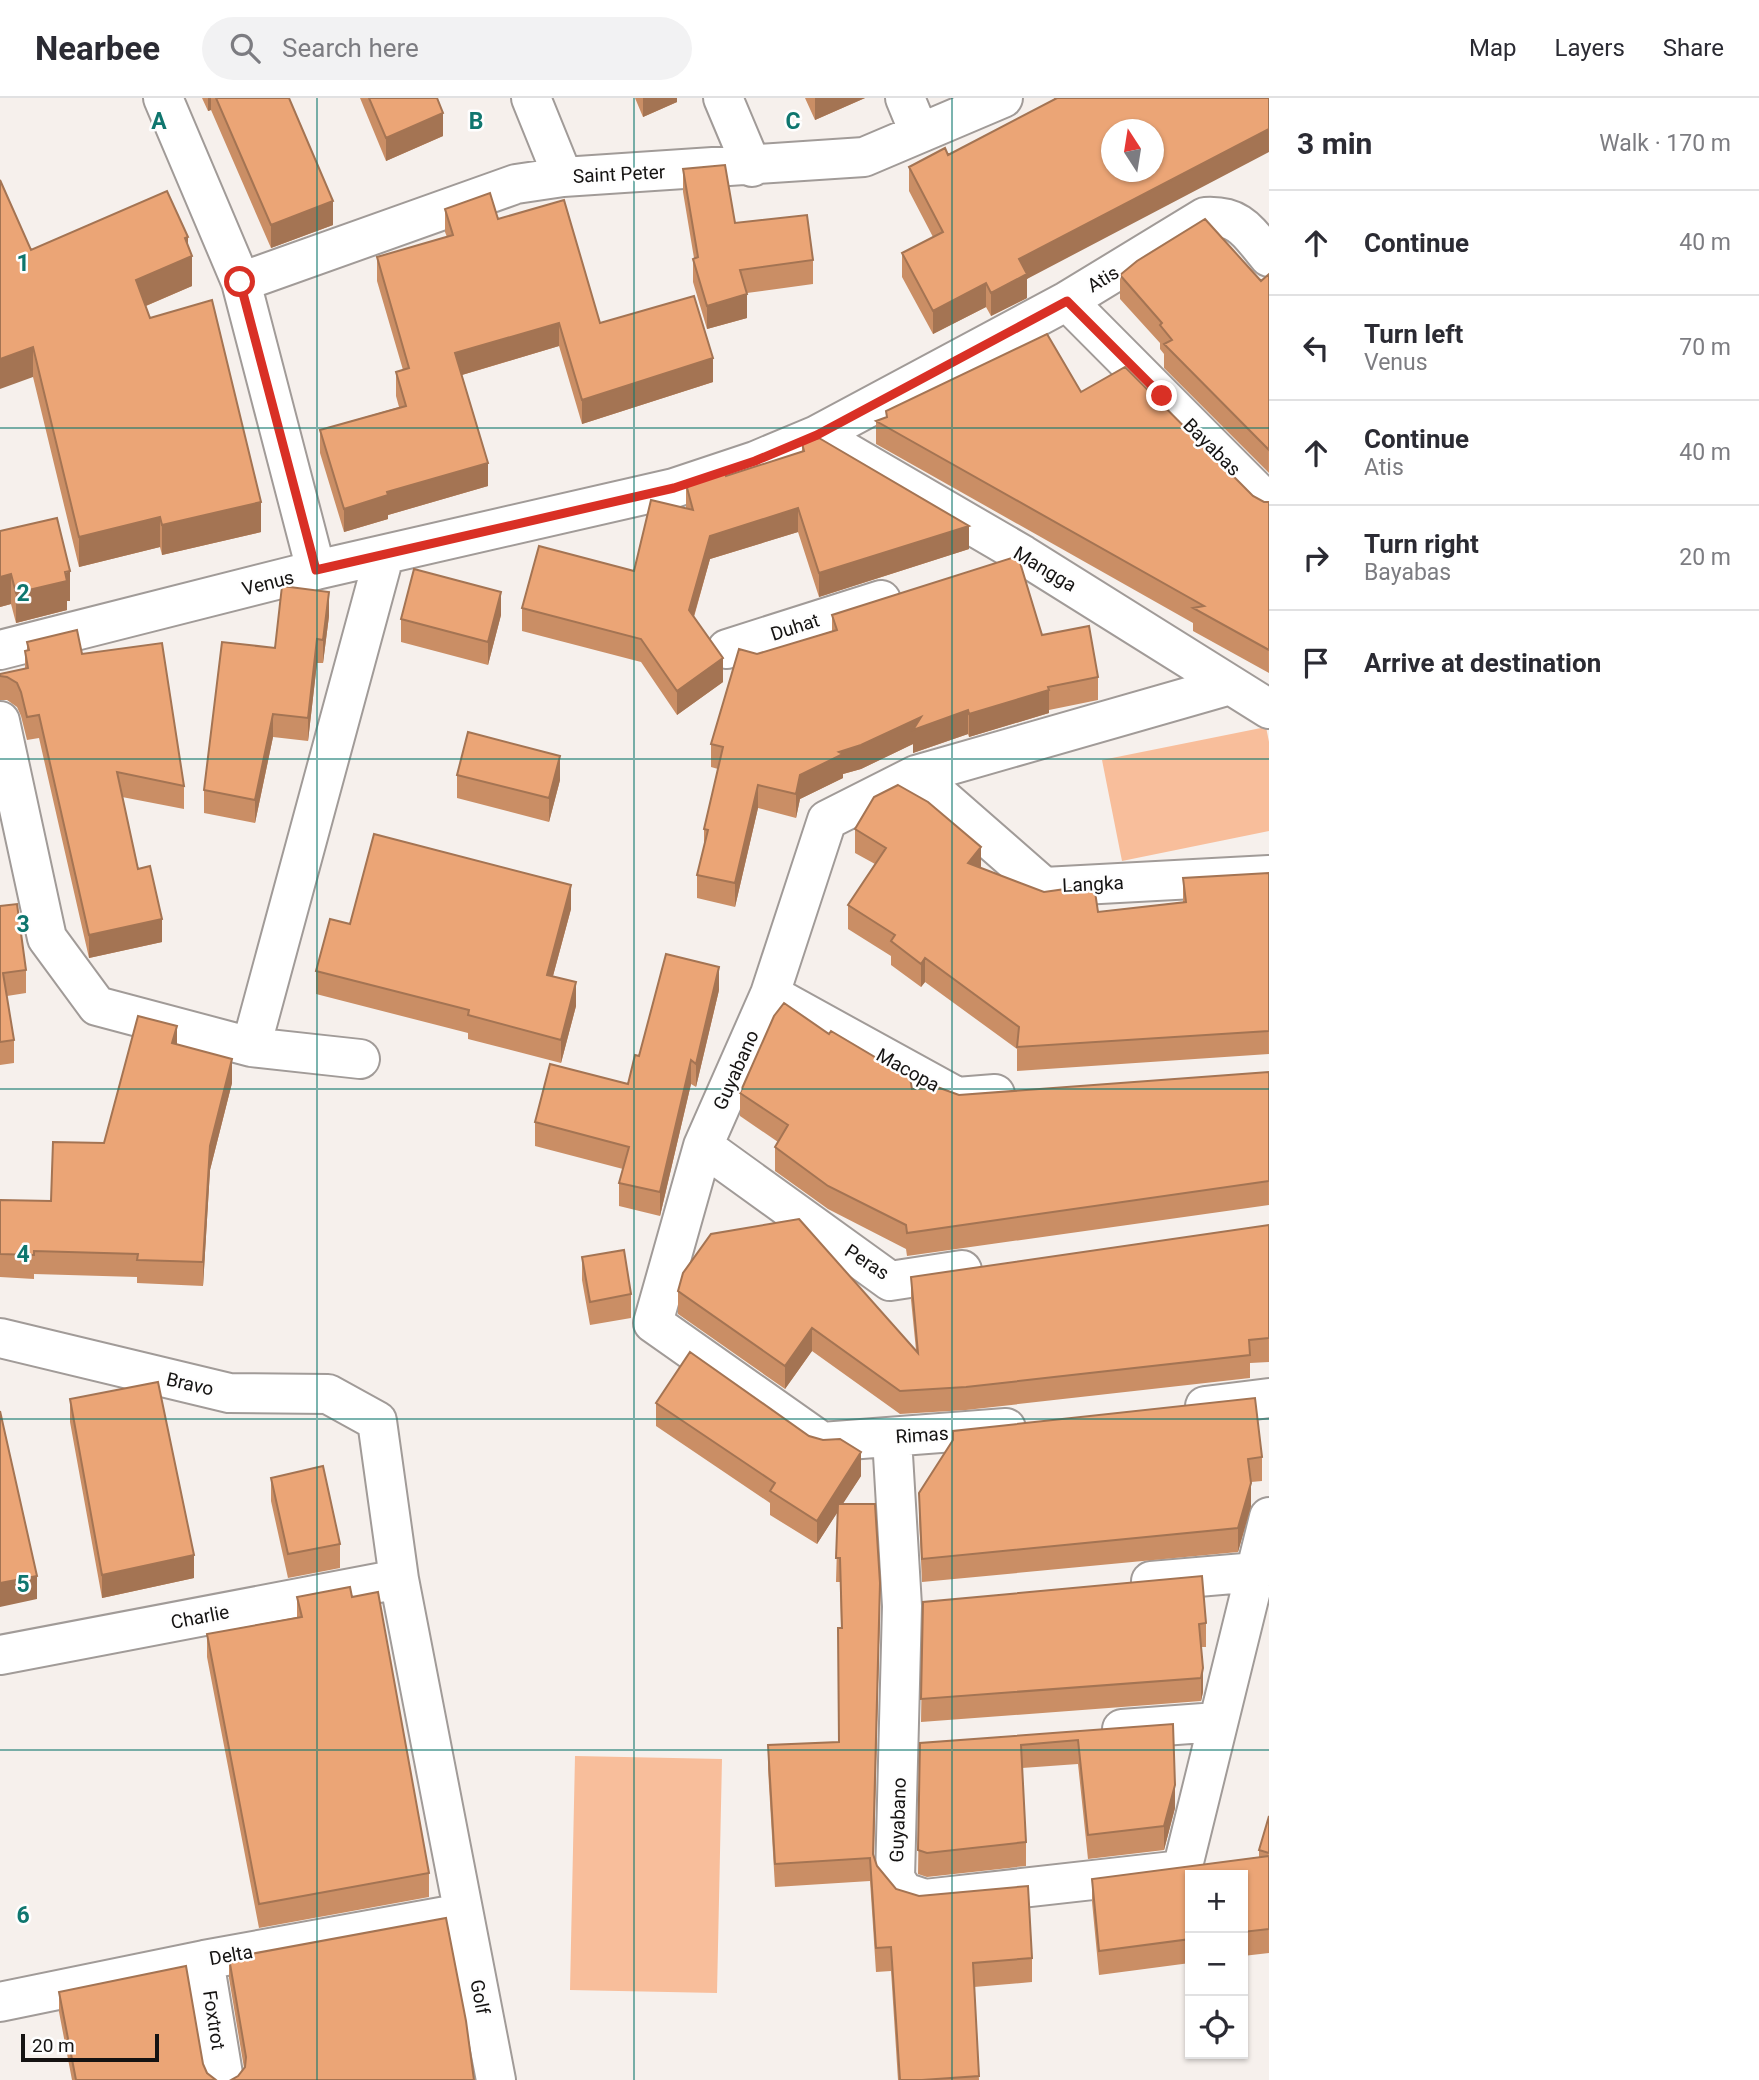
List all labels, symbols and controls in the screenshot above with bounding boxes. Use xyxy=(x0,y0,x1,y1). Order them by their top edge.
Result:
search box xyxy=(202,17,692,80)
text: Nearbee xyxy=(35,29,160,68)
icon: search xyxy=(226,29,264,67)
text: Search here xyxy=(282,33,419,63)
text: Map xyxy=(1469,34,1517,62)
text: Layers xyxy=(1555,34,1625,62)
text: Share xyxy=(1663,34,1724,62)
text: A xyxy=(151,108,167,135)
text: B xyxy=(469,108,483,135)
text: C xyxy=(785,108,801,135)
north arrow xyxy=(1101,119,1164,182)
text: 3 min xyxy=(1297,126,1372,161)
text: Walk · 170 m xyxy=(1599,130,1731,157)
street label: Saint Peter xyxy=(572,160,666,188)
icon: ahead xyxy=(1297,224,1335,262)
text: Continue xyxy=(1364,228,1469,258)
text: 40 m xyxy=(1679,229,1731,256)
text: 1 xyxy=(16,250,30,277)
street label: Atis xyxy=(1083,261,1123,297)
route start xyxy=(224,266,255,297)
text: Turn left xyxy=(1364,319,1463,349)
icon: left xyxy=(1297,329,1335,367)
text: 70 m xyxy=(1679,334,1731,361)
text: Venus xyxy=(1364,349,1428,376)
route end xyxy=(1146,380,1177,411)
street label: Bayabas xyxy=(1178,413,1246,481)
text: Continue xyxy=(1364,424,1469,454)
icon: ahead xyxy=(1297,434,1335,472)
text: 40 m xyxy=(1679,439,1731,466)
text: Atis xyxy=(1364,454,1404,481)
text: Turn right xyxy=(1364,529,1479,559)
icon: right xyxy=(1297,539,1335,577)
street label: Mangga xyxy=(1009,541,1081,597)
text: 20 m xyxy=(1679,544,1731,571)
text: Bayabas xyxy=(1364,559,1451,586)
street label: Venus xyxy=(240,565,296,601)
text: 2 xyxy=(16,580,30,607)
street label: Duhat xyxy=(768,608,822,646)
icon: arrive xyxy=(1297,644,1335,682)
text: Arrive at destination xyxy=(1364,648,1601,678)
street label: Langka xyxy=(1062,871,1124,897)
text: 3 xyxy=(16,911,30,938)
street label: Guyabano xyxy=(708,1027,764,1113)
street label: Macopa xyxy=(872,1043,944,1097)
street label: Peras xyxy=(841,1239,893,1285)
text: 4 xyxy=(16,1241,30,1268)
street label: Bravo xyxy=(164,1367,216,1401)
street label: Rimas xyxy=(895,1422,949,1448)
text: 5 xyxy=(16,1571,30,1598)
street label: Charlie xyxy=(169,1600,231,1634)
street label: Guyabano xyxy=(885,1777,911,1863)
map controls xyxy=(1185,1870,1248,2059)
button: + xyxy=(1185,1870,1248,1933)
text: 6 xyxy=(16,1902,30,1929)
button: − xyxy=(1185,1933,1248,1996)
street label: Delta xyxy=(207,1940,255,1970)
street label: Golf xyxy=(465,1978,495,2017)
street label: Foxtrot xyxy=(198,1989,230,2051)
button: locate xyxy=(1185,1996,1248,2059)
scale bar xyxy=(21,2031,159,2063)
text: 20 m xyxy=(32,2034,75,2057)

